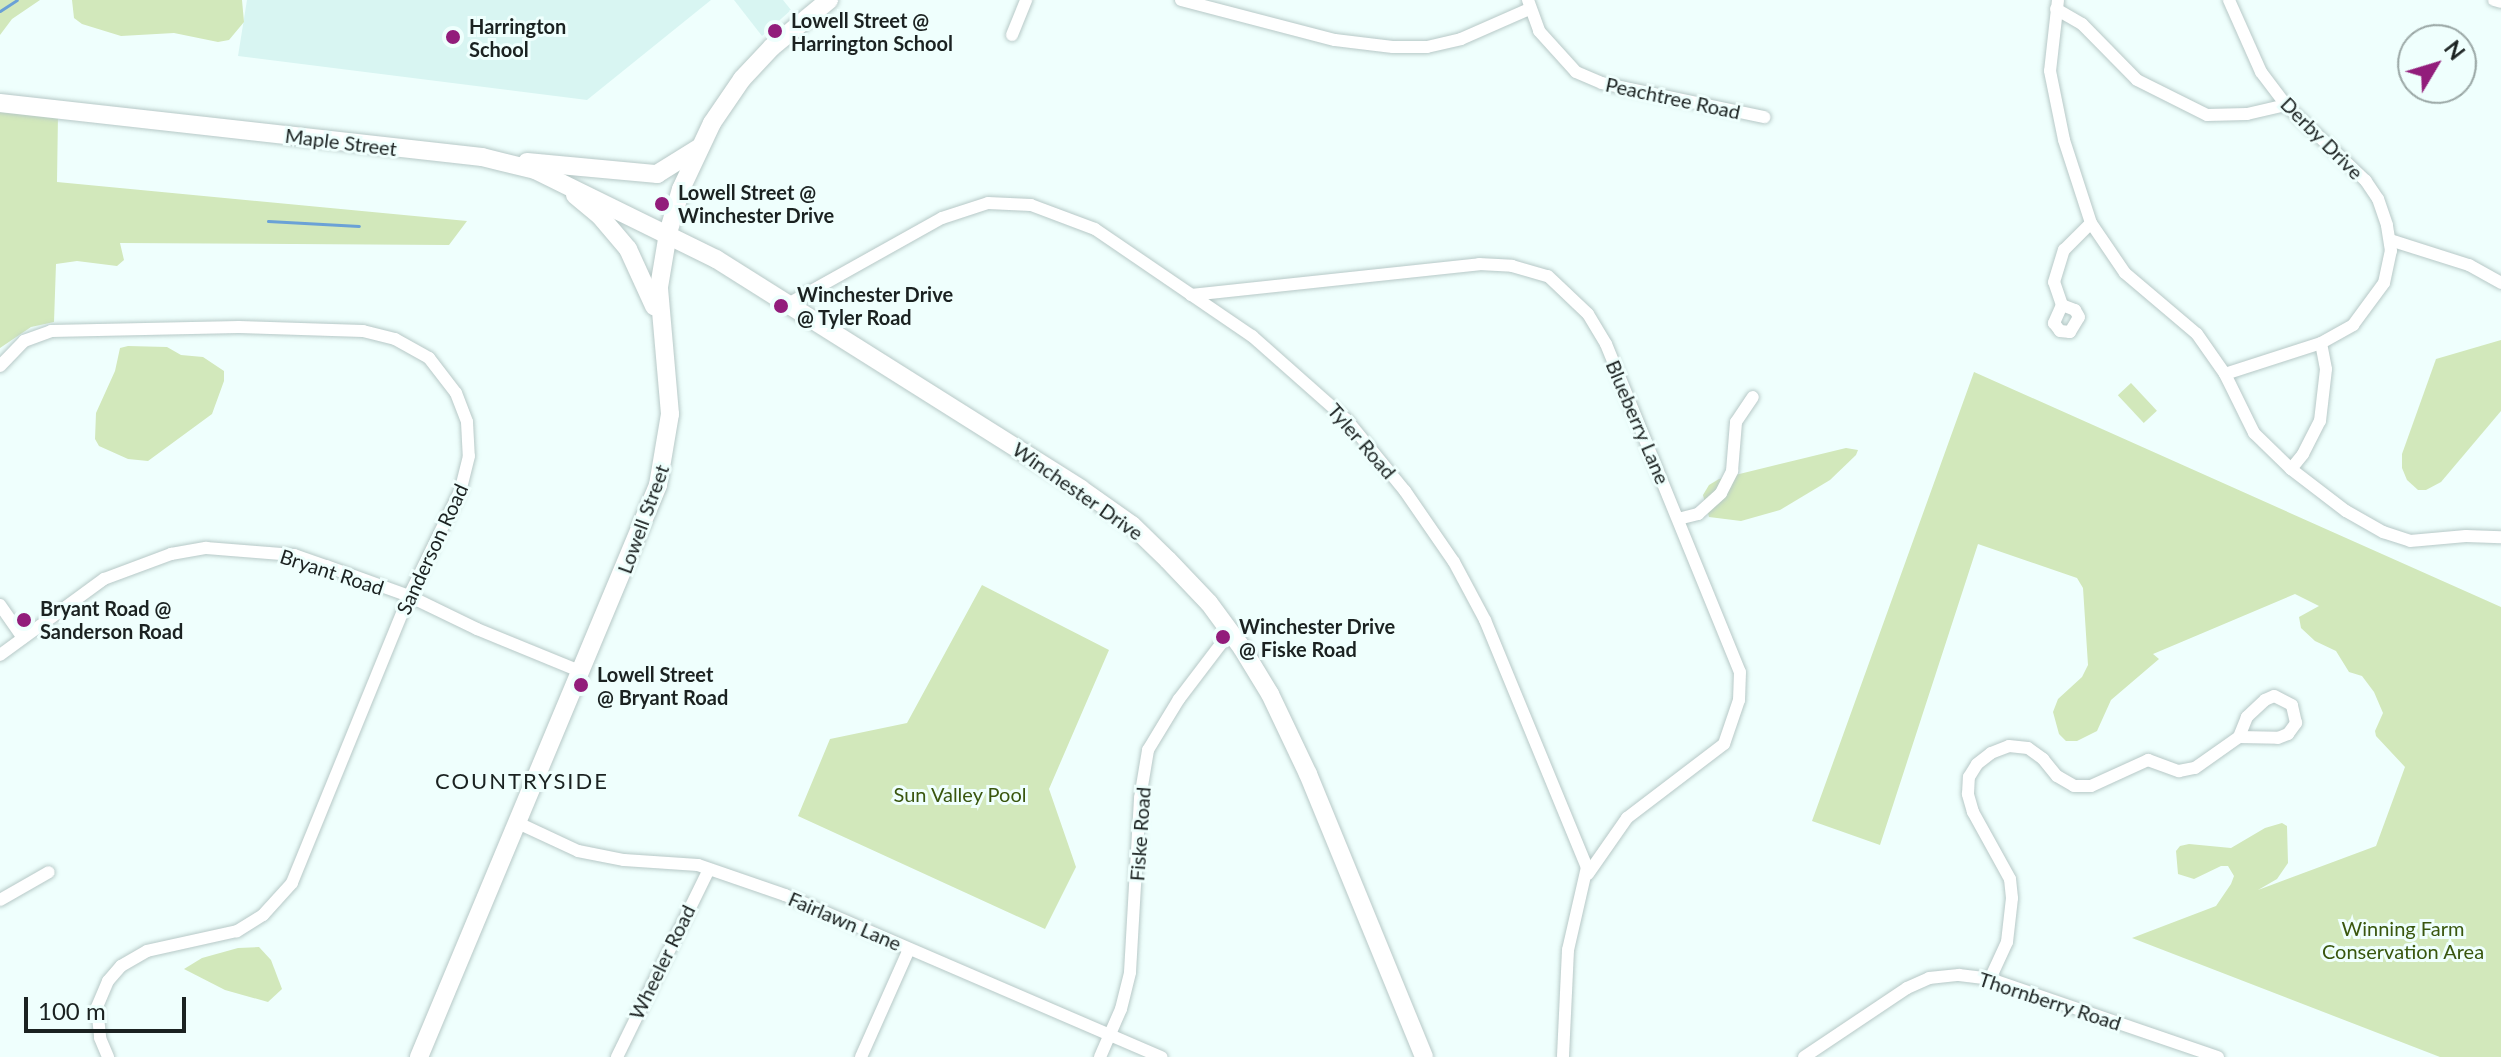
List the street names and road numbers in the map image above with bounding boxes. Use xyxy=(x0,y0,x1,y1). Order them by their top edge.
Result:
street label: Peachtree Road xyxy=(1603,72,1743,124)
street label: Derby Drive xyxy=(2276,92,2368,184)
street label: Maple Street xyxy=(284,123,398,161)
street label: Blueberry Lane xyxy=(1601,356,1675,488)
street label: Tyler Road xyxy=(1323,398,1401,484)
street label: Winchester Drive xyxy=(1008,437,1148,545)
street label: Lowell Street xyxy=(612,461,674,577)
street label: Sanderson Road xyxy=(391,480,473,618)
street label: Bryant Road xyxy=(277,544,387,600)
street label: Fiske Road xyxy=(1125,786,1155,882)
street label: Fairlawn Lane xyxy=(785,886,905,956)
street label: Wheeler Road xyxy=(624,901,700,1023)
street label: Thornberry Road xyxy=(1976,967,2124,1035)

